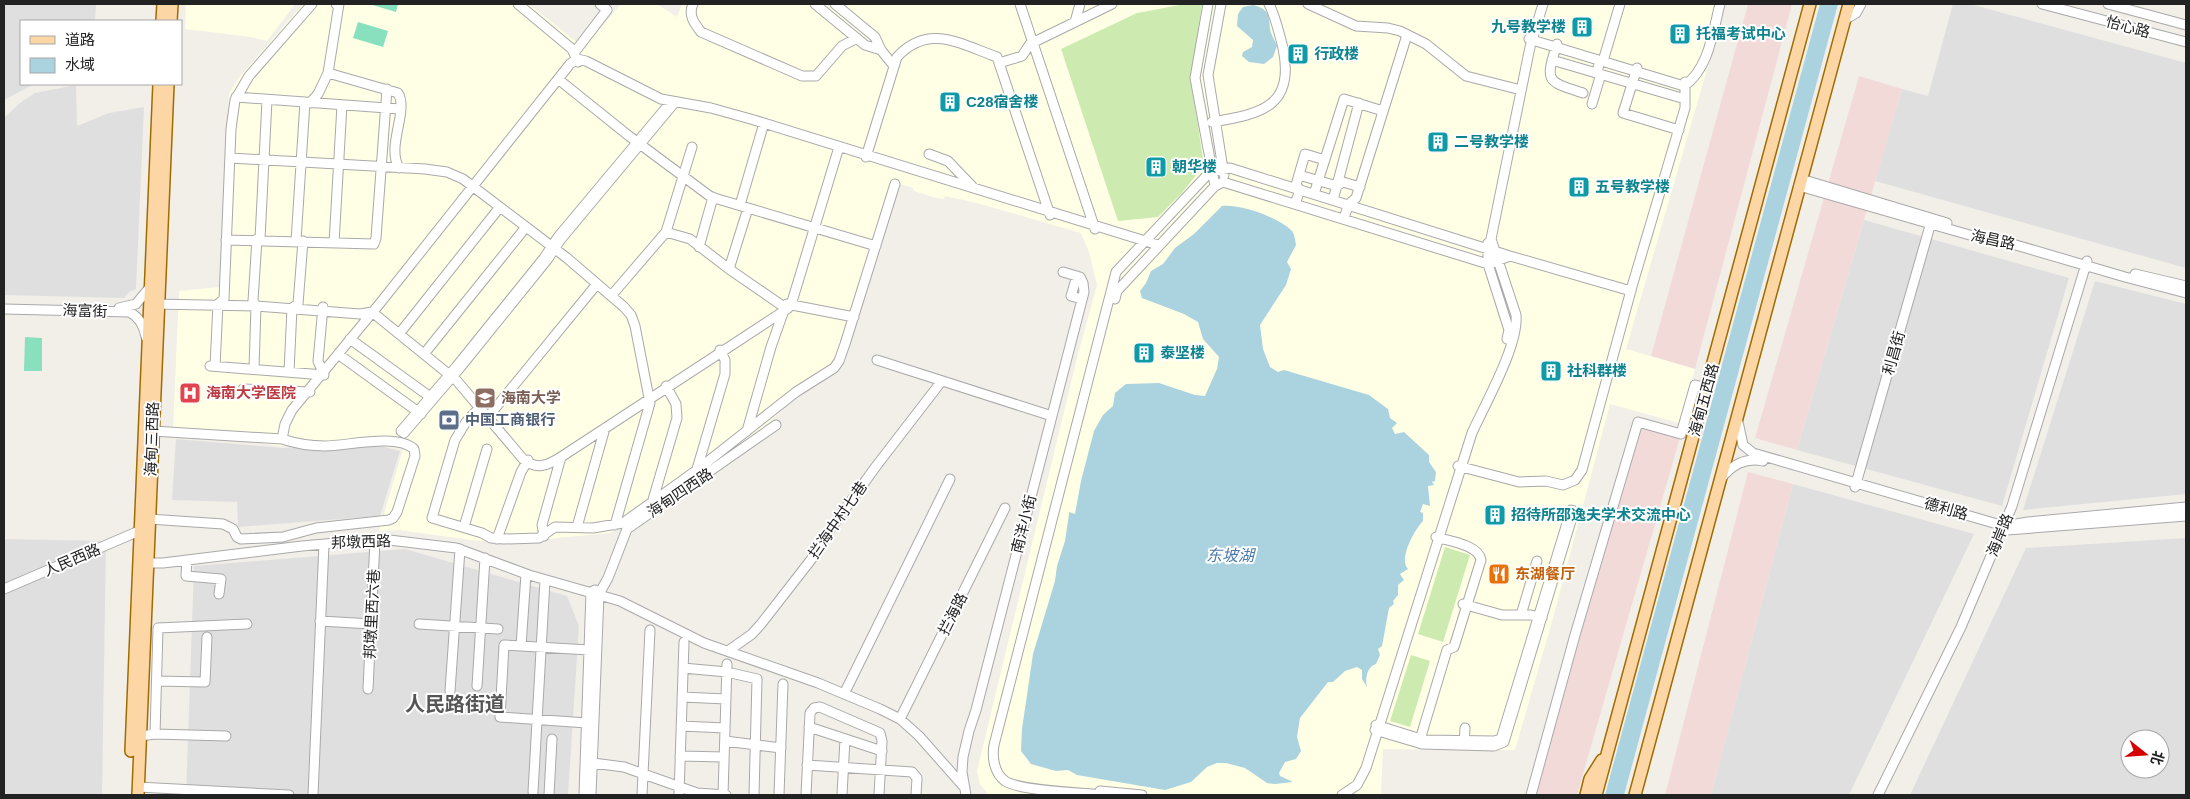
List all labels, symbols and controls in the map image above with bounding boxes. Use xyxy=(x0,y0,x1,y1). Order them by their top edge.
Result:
street label: 怡心路 xyxy=(2104,12,2152,41)
building icon: 九号教学楼 xyxy=(1570,15,1594,39)
place label: 九号教学楼 xyxy=(1491,18,1566,35)
legend xyxy=(20,20,182,85)
building icon: 托福考试中心 xyxy=(1668,22,1692,46)
place label: 托福考试中心 xyxy=(1696,25,1786,42)
text: 道路 xyxy=(65,31,95,48)
building icon: 行政楼 xyxy=(1286,42,1310,66)
place label: 行政楼 xyxy=(1314,45,1359,62)
text: 水域 xyxy=(65,56,95,73)
building icon: C28宿舍楼 xyxy=(938,90,962,114)
place label: C28宿舍楼 xyxy=(966,93,1039,110)
building icon: 二号教学楼 xyxy=(1426,130,1450,154)
place label: 二号教学楼 xyxy=(1454,133,1529,150)
building icon: 朝华楼 xyxy=(1144,155,1168,179)
place label: 朝华楼 xyxy=(1172,158,1217,175)
building icon: 五号教学楼 xyxy=(1567,175,1591,199)
place label: 五号教学楼 xyxy=(1595,178,1670,195)
street label: 海昌路 xyxy=(1969,227,2017,253)
street label: 海富街 xyxy=(62,301,108,320)
street label: 利昌街 xyxy=(1879,329,1908,377)
building icon: 泰坚楼 xyxy=(1132,341,1156,365)
place label: 泰坚楼 xyxy=(1160,344,1205,361)
building icon: 社科群楼 xyxy=(1539,359,1563,383)
street label: 海甸五西路 xyxy=(1686,361,1721,438)
place label: 社科群楼 xyxy=(1567,362,1627,379)
hospital icon: 海南大学医院 xyxy=(178,381,202,405)
place label: 海南大学医院 xyxy=(206,384,296,401)
school or university icon: 海南大学 xyxy=(473,386,497,410)
place label: 海南大学 xyxy=(501,389,561,406)
street label: 海甸三西路 xyxy=(142,401,161,477)
bank icon: 中国工商银行 xyxy=(437,408,461,432)
place label: 中国工商银行 xyxy=(465,411,555,428)
street label: 海甸四西路 xyxy=(644,465,716,521)
street label: 拦海中村七巷 xyxy=(805,478,870,561)
street label: 南洋小街 xyxy=(1008,493,1039,555)
street label: 德利路 xyxy=(1922,494,1970,523)
building icon: 招待所邵逸夫学术交流中心 xyxy=(1483,503,1507,527)
place label: 招待所邵逸夫学术交流中心 xyxy=(1511,506,1691,523)
street label: 海岸路 xyxy=(1983,511,2016,559)
street label: 邦墩西路 xyxy=(331,532,391,551)
street label: 人民西路 xyxy=(41,540,103,579)
water label: 东坡湖 xyxy=(1206,547,1257,564)
restaurant icon: 东湖餐厅 xyxy=(1487,562,1511,586)
place label: 东湖餐厅 xyxy=(1515,565,1575,582)
street label: 邦墩里西六巷 xyxy=(361,569,382,659)
street label: 拦海路 xyxy=(935,590,970,638)
district label: 人民路街道 xyxy=(405,693,505,715)
north arrow xyxy=(2120,729,2170,779)
text: 北 xyxy=(2148,749,2167,767)

